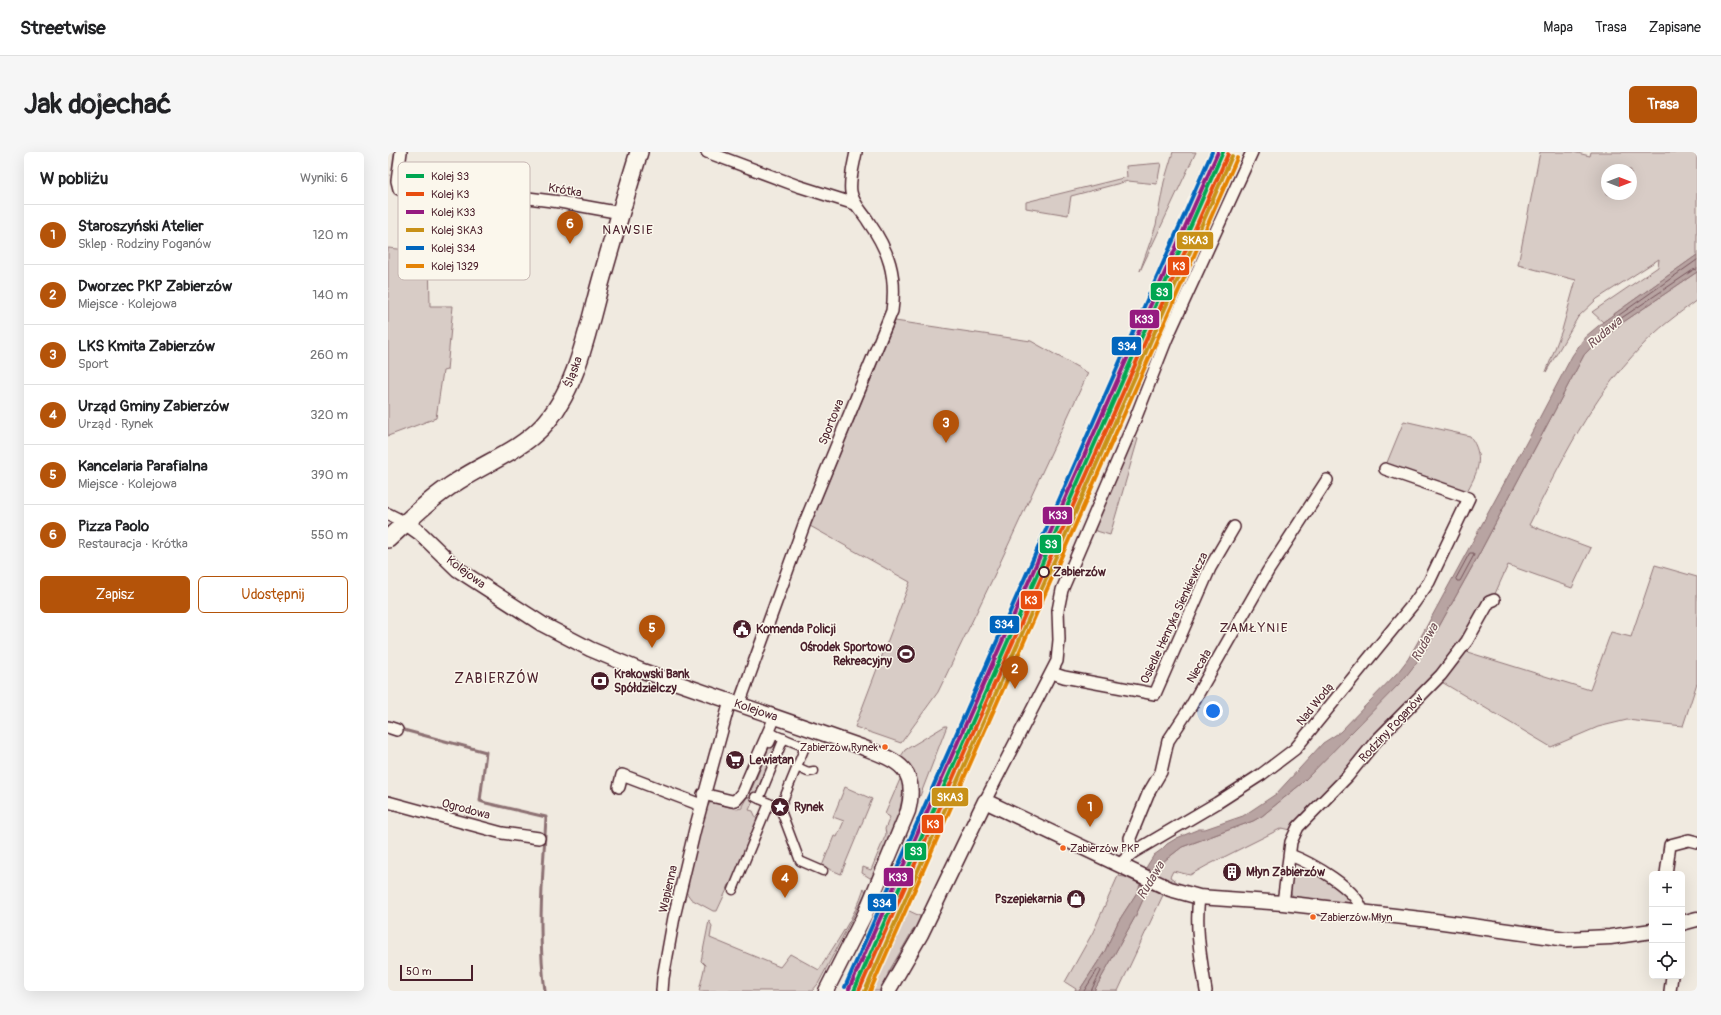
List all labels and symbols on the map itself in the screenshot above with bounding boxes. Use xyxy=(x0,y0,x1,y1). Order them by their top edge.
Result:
legend xyxy=(398,162,530,280)
north arrow xyxy=(1601,164,1637,200)
text: Kolej S3 xyxy=(431,170,469,183)
street label: Krótka xyxy=(547,180,583,201)
text: Kolej K3 xyxy=(431,188,469,201)
text: Kolej K33 xyxy=(431,206,475,219)
pin: 6 xyxy=(557,211,583,244)
district label: NAWSIE xyxy=(602,222,654,238)
text: Kolej SKA3 xyxy=(431,224,483,237)
line badge: SKA3 xyxy=(1176,231,1214,250)
text: SKA3 xyxy=(1182,234,1208,247)
text: Kolej S34 xyxy=(431,242,476,255)
line badge: K3 xyxy=(1167,256,1190,276)
text: Kolej 1329 xyxy=(431,260,479,273)
text: K3 xyxy=(1173,260,1185,273)
line badge: S3 xyxy=(1150,282,1173,301)
text: S3 xyxy=(1156,286,1168,299)
line badge: K33 xyxy=(1129,309,1160,329)
text: K33 xyxy=(1135,313,1153,326)
water label: Rudawa xyxy=(1584,313,1626,352)
line badge: S34 xyxy=(1111,336,1142,356)
text: S34 xyxy=(1118,340,1137,353)
street label: Śląska xyxy=(560,354,586,390)
street label: Sportowa xyxy=(815,397,848,447)
pin: 3 xyxy=(933,410,959,443)
line badge: K33 xyxy=(1042,506,1073,525)
text: K33 xyxy=(1049,509,1067,522)
line badge: S3 xyxy=(1039,534,1062,554)
text: S3 xyxy=(1045,538,1057,551)
street label: Osiedle Henryka Sienkiewicza xyxy=(1137,550,1212,686)
street label: Kolejowa xyxy=(443,553,489,592)
place label: Zabierzów xyxy=(1053,565,1107,580)
marker: Zabierzów xyxy=(1038,566,1050,578)
line badge: K3 xyxy=(1020,590,1043,610)
text: K3 xyxy=(1025,594,1037,607)
pin: 5 xyxy=(639,615,665,648)
line badge: S34 xyxy=(989,615,1020,634)
public building icon: Komenda Policji xyxy=(731,618,753,640)
text: S34 xyxy=(995,618,1014,631)
district label: ZAMŁYNIE xyxy=(1220,620,1288,636)
water label: Rudawa xyxy=(1408,620,1442,664)
place label: Komenda Policji xyxy=(756,622,836,637)
place label: Ośrodek Sportowo Rekreacyjny xyxy=(800,640,893,669)
sports icon: Ośrodek Sportowo Rekreacyjny xyxy=(895,643,917,665)
street label: Niecała xyxy=(1184,646,1215,686)
pin: 2 xyxy=(1002,656,1028,689)
place label: Krakowski Bank Spółdzielczy xyxy=(614,667,690,696)
district label: ZABIERZÓW xyxy=(454,669,540,687)
bank icon: Krakowski Bank Spółdzielczy xyxy=(589,670,611,692)
street label: Nad Wodą xyxy=(1294,680,1337,729)
street label: Rodziny Poganów xyxy=(1356,691,1427,765)
street label: Kolejowa xyxy=(732,696,780,725)
your location xyxy=(1203,701,1223,721)
place label: Zabierzów Rynek xyxy=(800,741,878,754)
marker: Zabierzów Rynek xyxy=(880,742,890,752)
supermarket icon: Lewiatan xyxy=(724,749,746,771)
place label: Lewiatan xyxy=(749,753,794,768)
line badge: SKA3 xyxy=(931,787,969,807)
text: SKA3 xyxy=(937,791,963,804)
pin: 1 xyxy=(1077,794,1103,827)
street label: Ogrodowa xyxy=(440,796,492,823)
place icon: Rynek xyxy=(769,796,791,818)
place label: Rynek xyxy=(794,800,825,815)
line badge: K3 xyxy=(921,814,944,834)
text: K3 xyxy=(927,818,939,831)
line badge: S3 xyxy=(904,842,927,861)
place label: Zabierzów PKP xyxy=(1070,842,1140,855)
marker: Zabierzów PKP xyxy=(1058,843,1068,853)
text: S3 xyxy=(910,845,922,858)
water label: Rudawa xyxy=(1133,858,1169,902)
building icon: Młyn Zabierzów xyxy=(1221,861,1243,883)
street label: Wapienna xyxy=(656,863,681,914)
pin: 4 xyxy=(772,865,798,898)
place label: Młyn Zabierzów xyxy=(1246,865,1326,880)
line badge: K33 xyxy=(883,867,914,887)
text: K33 xyxy=(889,871,907,884)
shop icon: Pszepiekarnia xyxy=(1065,888,1087,910)
place label: Pszepiekarnia xyxy=(995,892,1062,907)
line badge: S34 xyxy=(867,893,897,912)
text: S34 xyxy=(873,897,892,910)
place label: Zabierzów Młyn xyxy=(1320,911,1392,924)
marker: Zabierzów Młyn xyxy=(1308,912,1318,922)
scale bar xyxy=(400,963,473,982)

